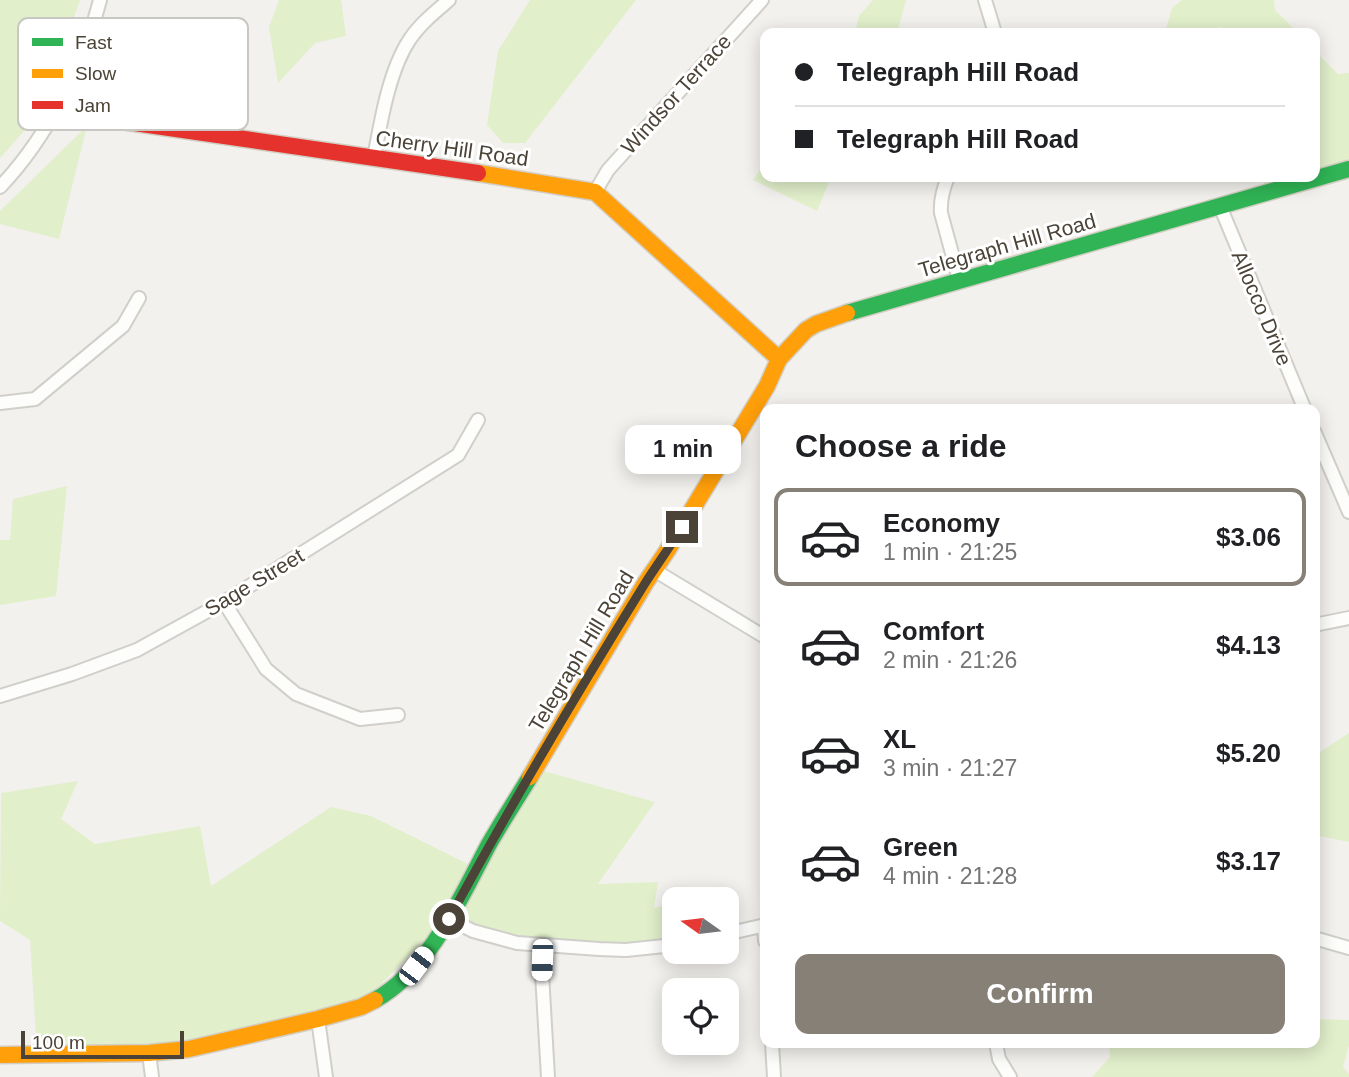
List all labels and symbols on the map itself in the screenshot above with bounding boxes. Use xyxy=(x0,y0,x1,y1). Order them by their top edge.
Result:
legend xyxy=(18,18,248,130)
street label: Windsor Terrace xyxy=(616,30,736,158)
text: Fast xyxy=(75,32,113,53)
text: Slow xyxy=(75,63,116,84)
text: Jam xyxy=(75,95,111,116)
street label: Cherry Hill Road xyxy=(374,126,530,170)
street label: Telegraph Hill Road xyxy=(916,209,1098,281)
street label: Allocco Drive xyxy=(1227,247,1297,369)
callout: 1 min xyxy=(624,426,740,475)
route end xyxy=(666,511,698,543)
street label: Sage Street xyxy=(201,543,308,620)
street label: Telegraph Hill Road xyxy=(524,567,638,735)
north arrow xyxy=(662,887,738,964)
route start xyxy=(433,903,465,935)
car xyxy=(531,939,554,981)
car xyxy=(395,943,438,989)
scale bar xyxy=(21,1028,184,1060)

